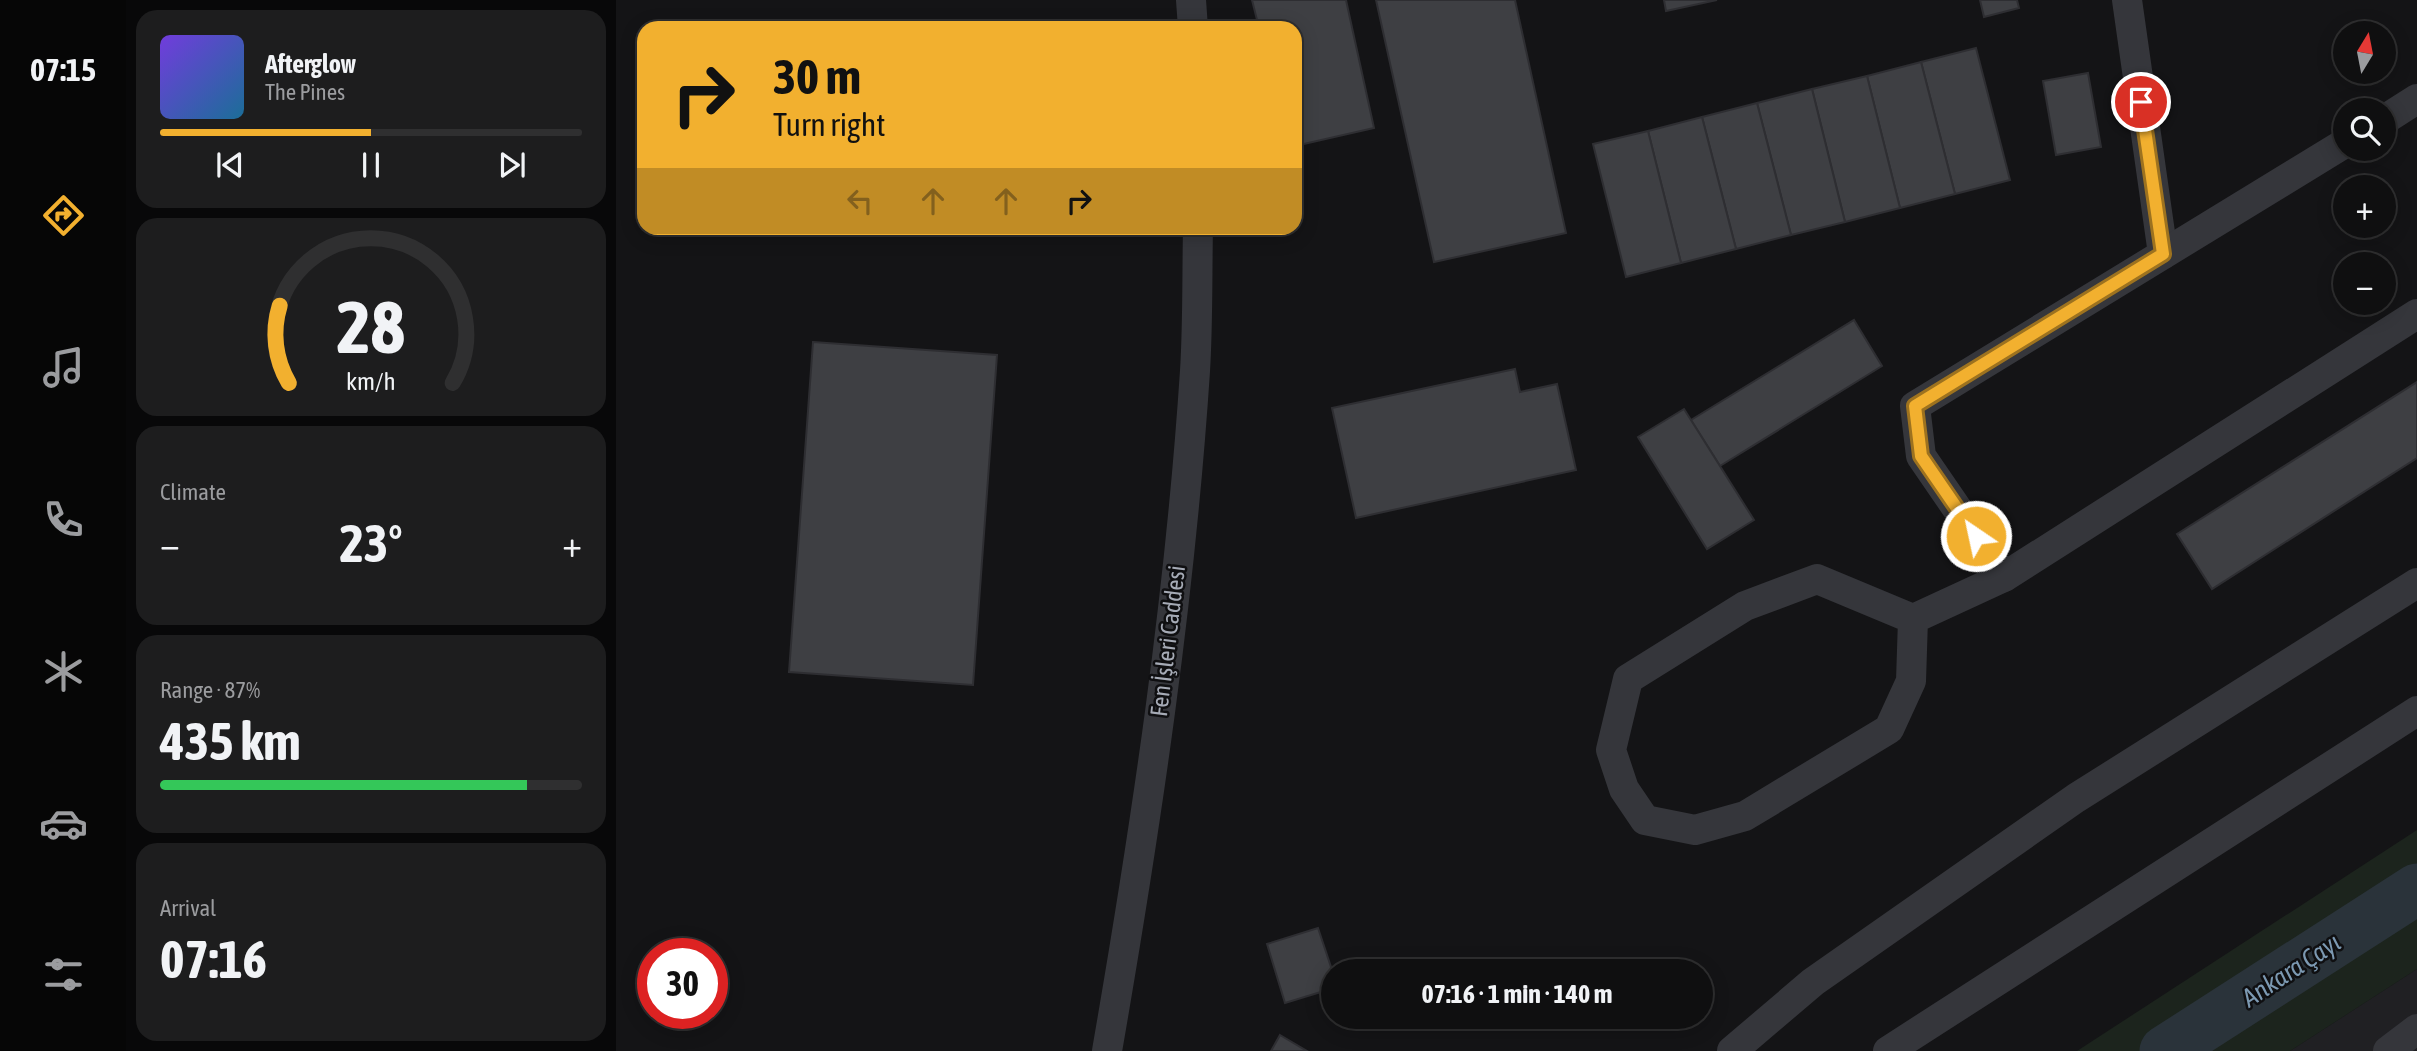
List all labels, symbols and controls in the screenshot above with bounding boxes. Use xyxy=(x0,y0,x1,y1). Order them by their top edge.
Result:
north arrow xyxy=(2333,21,2396,84)
map controls xyxy=(2333,21,2396,315)
text: 30 m xyxy=(773,48,861,104)
text: Afterglow xyxy=(265,49,356,79)
icon: right xyxy=(658,49,749,140)
text: 07:15 xyxy=(30,51,96,88)
pin xyxy=(2111,72,2171,132)
text: The Pines xyxy=(265,79,345,105)
icon: arrive xyxy=(2122,83,2160,121)
button: search xyxy=(2333,98,2396,161)
text: Turn right xyxy=(773,106,886,143)
icon: previous xyxy=(211,146,249,184)
icon: pause xyxy=(352,146,390,184)
icon: next xyxy=(493,146,531,184)
button: + xyxy=(2333,175,2396,238)
icon: left xyxy=(841,182,879,220)
icon: ahead xyxy=(914,182,952,220)
icon: ahead xyxy=(987,182,1025,220)
icon: right xyxy=(1060,182,1098,220)
icon: directions xyxy=(39,191,88,240)
button: − xyxy=(2333,252,2396,315)
text: 28 xyxy=(337,286,405,369)
icon: music xyxy=(39,343,88,392)
text: km/h xyxy=(346,367,396,395)
text: Climate xyxy=(160,479,226,505)
icon: phone xyxy=(39,495,88,544)
position arrow xyxy=(1939,499,2013,573)
text: 23° xyxy=(339,513,403,573)
text: − xyxy=(160,522,180,565)
text: + xyxy=(562,522,582,565)
street label: Fen İşleri Caddesi xyxy=(1145,564,1190,718)
icon: climate xyxy=(39,647,88,696)
text: Range · 87% xyxy=(160,677,260,703)
text: 435 km xyxy=(160,711,301,771)
icon: car xyxy=(39,799,88,848)
text: Arrival xyxy=(160,895,216,921)
water label: Ankara Çayı xyxy=(2235,927,2346,1013)
text: 07:16 xyxy=(160,929,267,989)
speed limit sign: 30 xyxy=(637,938,728,1029)
icon: filters xyxy=(39,950,88,999)
text: 07:16 · 1 min · 140 m xyxy=(1422,979,1612,1009)

